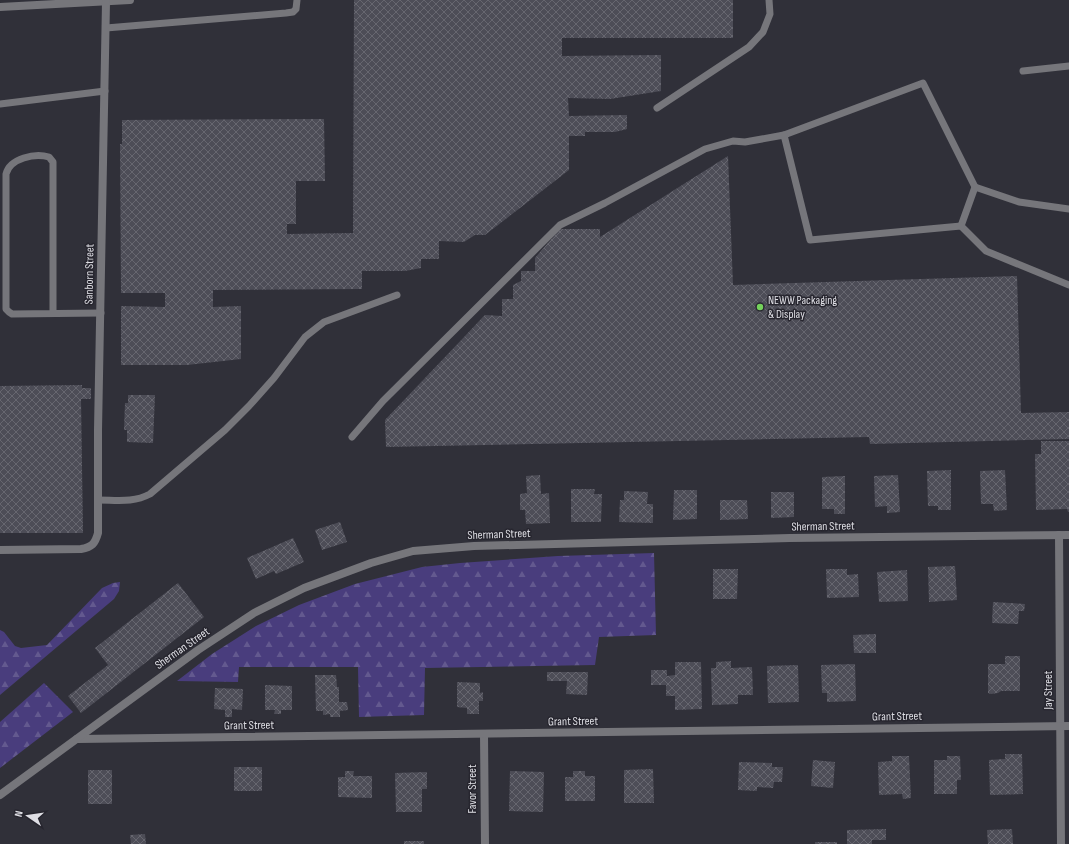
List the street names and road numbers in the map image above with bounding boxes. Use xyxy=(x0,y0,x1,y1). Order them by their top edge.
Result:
street label: Sanborn Street xyxy=(81,243,98,304)
street label: Sherman Street xyxy=(791,518,855,535)
street label: Sherman Street xyxy=(467,526,531,543)
street label: Sherman Street xyxy=(152,624,213,673)
street label: Jay Street xyxy=(1041,670,1056,710)
street label: Grant Street xyxy=(872,709,922,724)
street label: Grant Street xyxy=(548,714,598,729)
street label: Grant Street xyxy=(224,718,274,733)
street label: Favor Street xyxy=(465,764,480,814)

